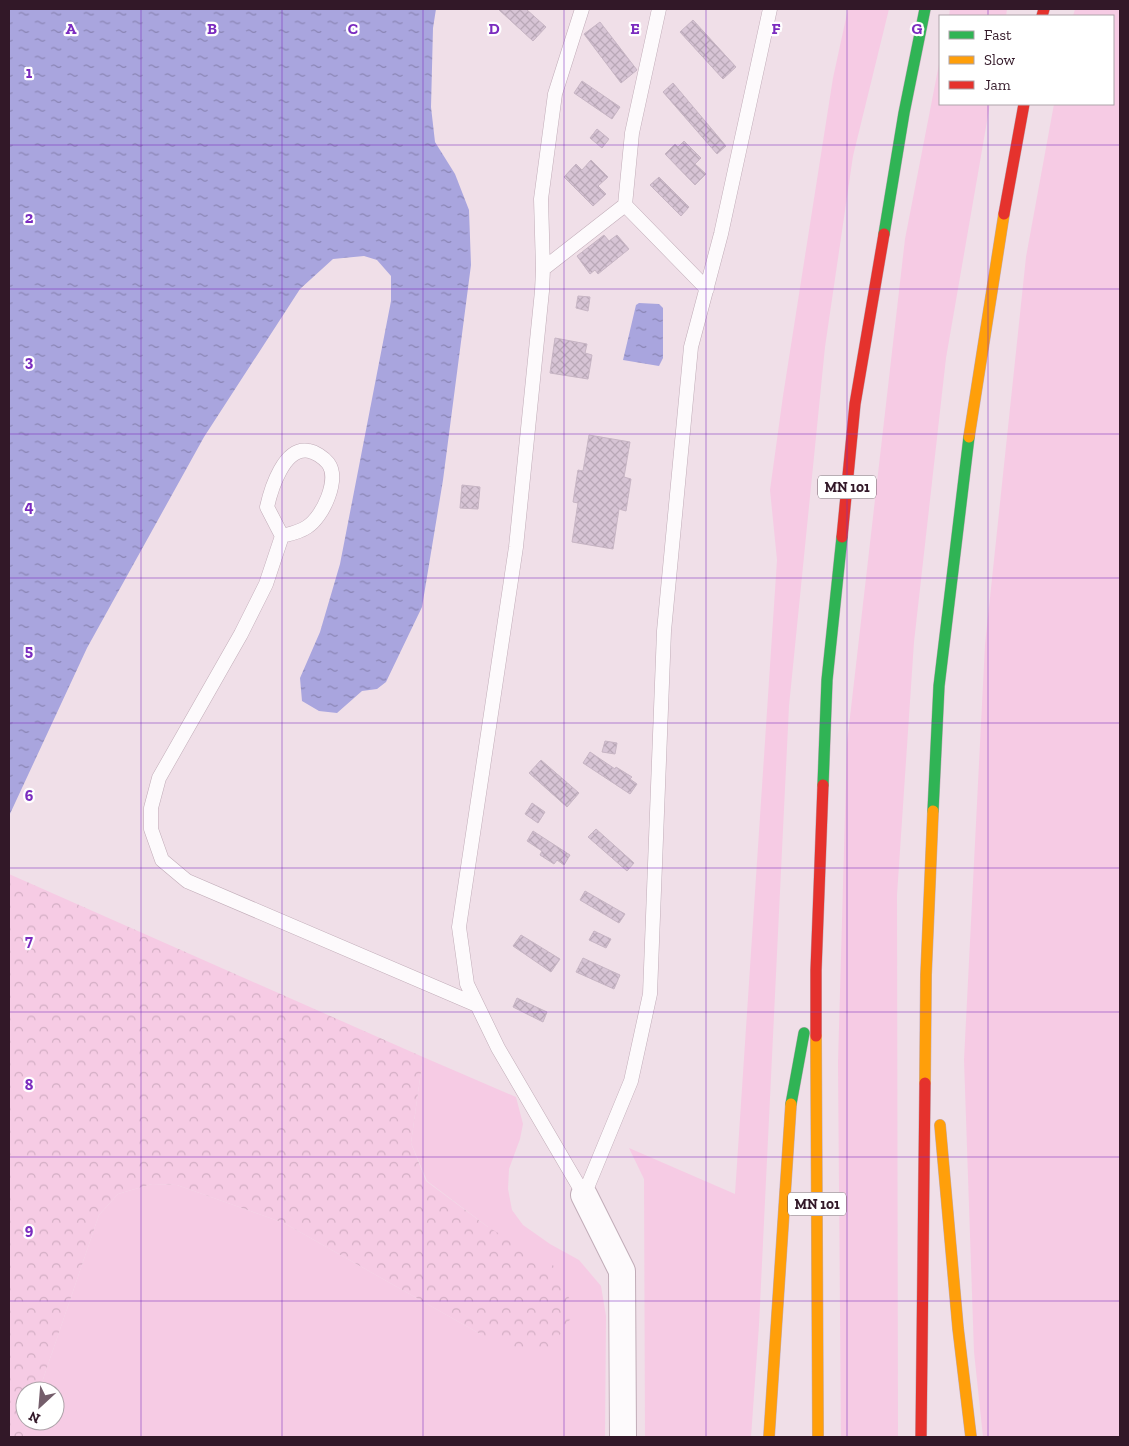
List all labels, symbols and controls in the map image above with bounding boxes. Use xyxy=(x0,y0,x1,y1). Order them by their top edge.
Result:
legend xyxy=(939,15,1114,105)
text: A xyxy=(66,19,77,38)
text: B xyxy=(207,19,217,38)
text: C xyxy=(348,19,358,38)
text: D xyxy=(488,19,500,38)
text: E xyxy=(630,19,640,38)
text: F xyxy=(771,19,781,38)
text: G xyxy=(912,19,923,38)
text: Fast xyxy=(984,26,1012,44)
text: Slow xyxy=(984,51,1016,69)
text: 1 xyxy=(26,63,33,82)
text: Jam xyxy=(984,76,1011,94)
text: 2 xyxy=(25,208,34,227)
text: 3 xyxy=(25,352,34,371)
road number: MN 101 xyxy=(818,476,876,498)
text: 4 xyxy=(24,497,34,516)
text: 5 xyxy=(25,641,33,660)
text: 6 xyxy=(25,786,34,805)
text: 7 xyxy=(25,931,33,950)
text: 8 xyxy=(25,1075,34,1094)
road number: MN 101 xyxy=(788,1192,846,1216)
text: 9 xyxy=(25,1220,34,1239)
north arrow xyxy=(15,1381,65,1431)
text: N xyxy=(26,1407,43,1427)

